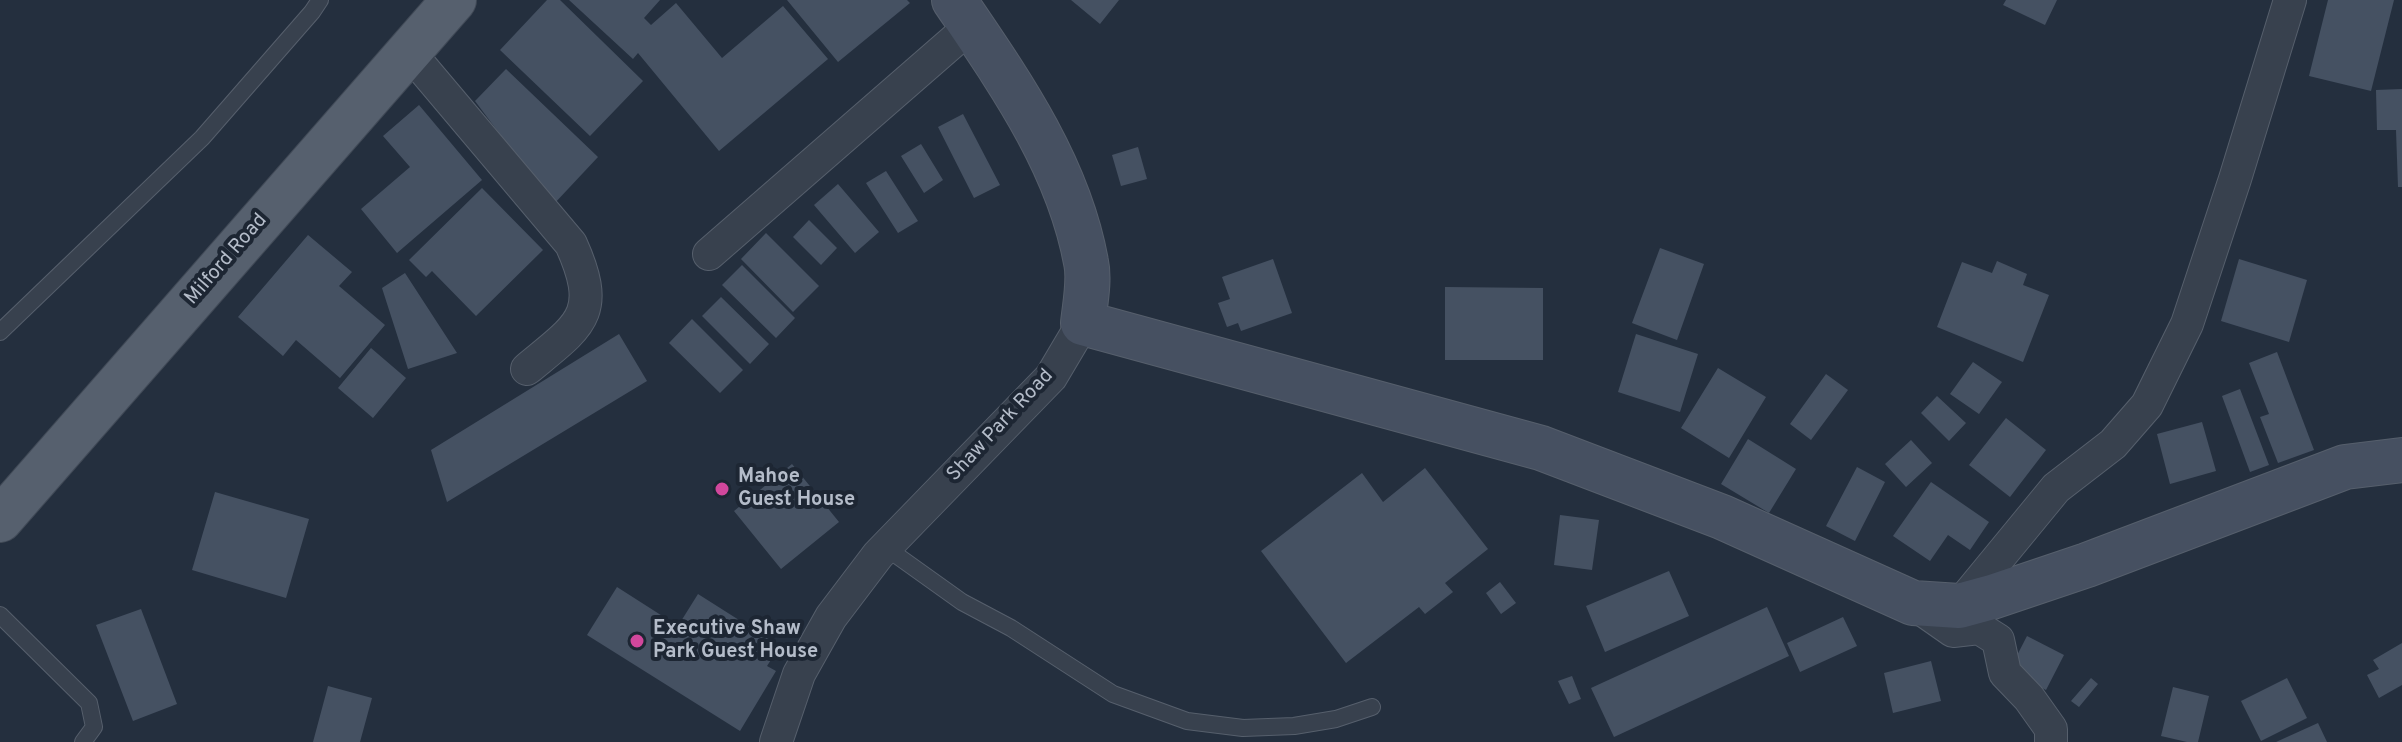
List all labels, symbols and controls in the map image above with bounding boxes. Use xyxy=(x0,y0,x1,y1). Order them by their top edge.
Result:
street label: Milford Road xyxy=(181,209,273,311)
street label: Shaw Park Road xyxy=(943,365,1059,487)
place label: Mahoe Guest House xyxy=(738,466,855,513)
marker: Mahoe Guest House xyxy=(713,480,731,498)
place label: Executive Shaw Park Guest House xyxy=(653,618,818,665)
marker: Executive Shaw Park Guest House xyxy=(628,632,646,650)

